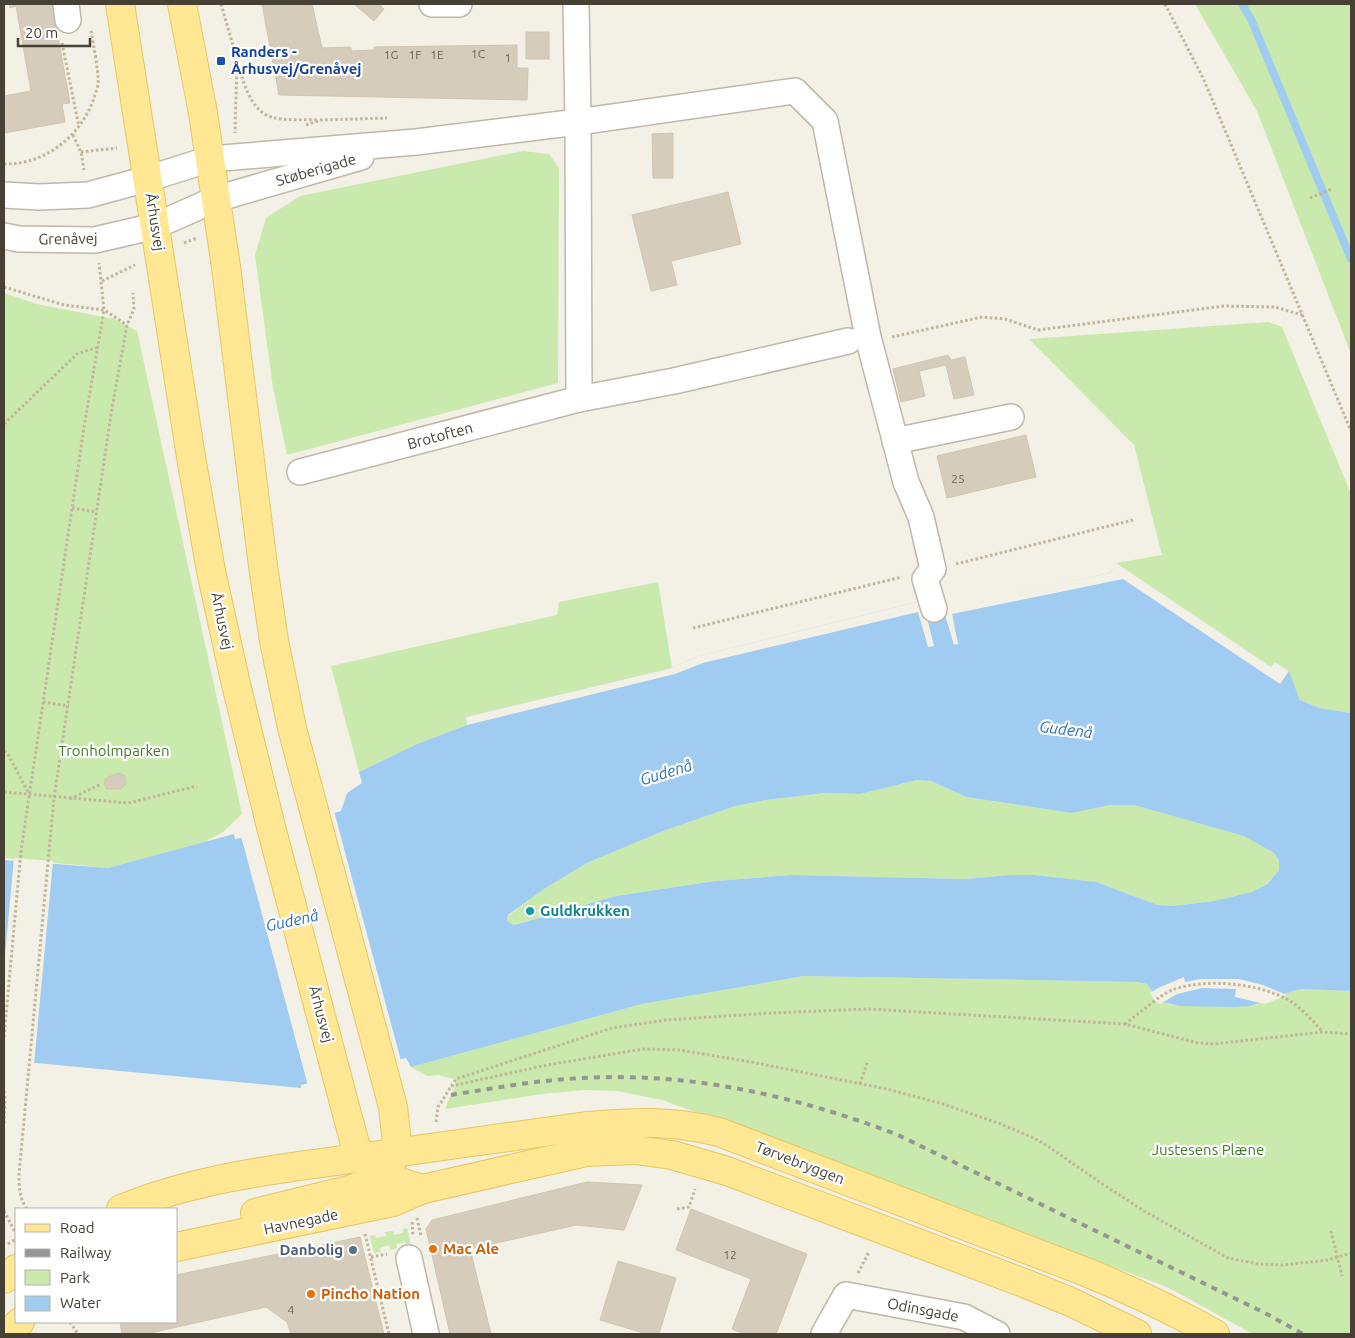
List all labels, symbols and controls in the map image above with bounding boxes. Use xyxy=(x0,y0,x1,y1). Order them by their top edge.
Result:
scale bar xyxy=(18,15,90,47)
text: 20 m xyxy=(25,24,58,41)
place label: Randers - Århusvej/Grenåvej xyxy=(231,43,362,77)
house number: 1C xyxy=(471,47,486,60)
house number: 1G xyxy=(384,48,398,61)
house number: 1F xyxy=(408,48,422,61)
house number: 1E xyxy=(430,48,444,61)
house number: 1 xyxy=(505,51,511,64)
marker: Randers - Århusvej/Grenåvej xyxy=(215,55,227,67)
street label: Støberigade xyxy=(274,150,358,189)
street label: Århusvej xyxy=(143,192,168,252)
street label: Grenåvej xyxy=(38,229,98,248)
street label: Brotoften xyxy=(405,419,474,452)
house number: 25 xyxy=(951,472,965,485)
street label: Århusvej xyxy=(208,591,237,651)
water label: Gudenå xyxy=(1038,717,1094,741)
park label: Tronholmparken xyxy=(58,742,170,759)
water label: Gudenå xyxy=(638,755,695,788)
place label: Guldkrukken xyxy=(540,902,630,919)
marker: Guldkrukken xyxy=(524,905,536,917)
water label: Gudenå xyxy=(264,906,320,934)
street label: Århusvej xyxy=(306,984,337,1044)
street label: Tørvebryggen xyxy=(753,1138,847,1187)
park label: Justesens Plæne xyxy=(1152,1141,1264,1158)
street label: Havnegade xyxy=(262,1205,340,1238)
legend xyxy=(15,1208,178,1323)
text: Road xyxy=(60,1219,95,1236)
place label: Mac Ale xyxy=(443,1240,499,1257)
place label: Danbolig xyxy=(280,1241,343,1258)
marker: Mac Ale xyxy=(427,1243,439,1255)
text: Railway xyxy=(60,1244,111,1261)
marker: Danbolig xyxy=(347,1244,359,1256)
house number: 12 xyxy=(723,1248,737,1261)
text: Park xyxy=(60,1269,90,1286)
place label: Pincho Nation xyxy=(321,1285,420,1302)
marker: Pincho Nation xyxy=(305,1288,317,1300)
text: Water xyxy=(60,1294,101,1311)
street label: Odinsgade xyxy=(886,1294,960,1325)
house number: 4 xyxy=(288,1303,295,1316)

